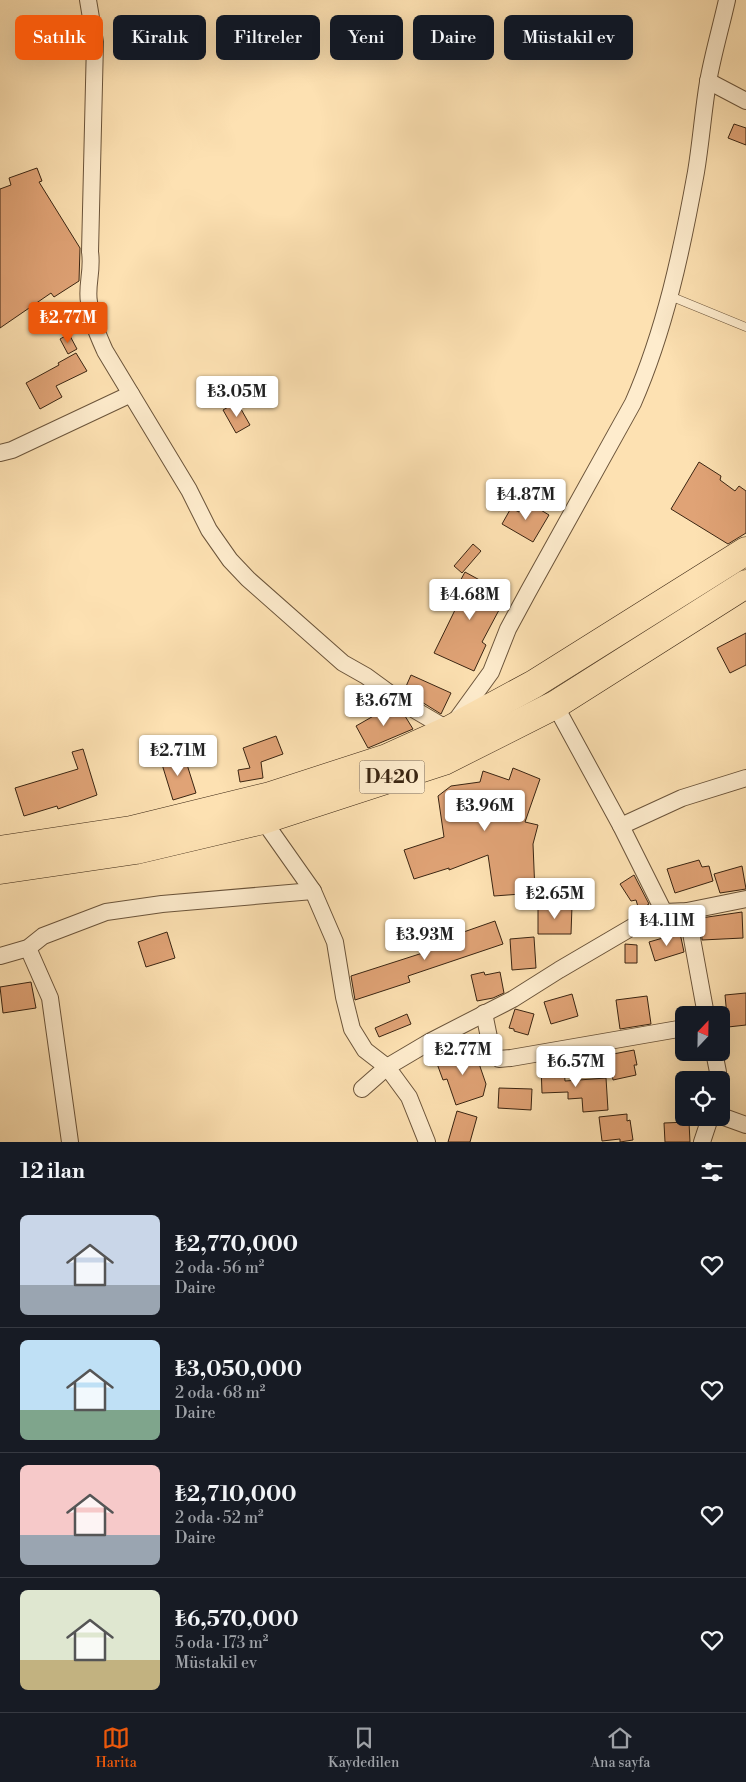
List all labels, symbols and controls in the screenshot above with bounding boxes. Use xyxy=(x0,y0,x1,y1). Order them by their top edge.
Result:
chip: Satılık xyxy=(15,15,103,60)
chip: Kiralık xyxy=(113,15,206,60)
chip: Filtreler xyxy=(216,15,320,60)
chip: Yeni xyxy=(330,15,403,60)
chip: Daire xyxy=(413,15,494,60)
chip: Müstakil ev xyxy=(504,15,633,60)
pin: ₺2.77M xyxy=(27,302,109,344)
text: ₺2.77M xyxy=(39,308,97,328)
pin: ₺3.05M xyxy=(196,376,278,418)
text: ₺3.05M xyxy=(207,382,267,402)
pin: ₺4.87M xyxy=(485,478,567,521)
text: ₺4.87M xyxy=(497,485,555,505)
pin: ₺4.68M xyxy=(429,578,511,621)
text: ₺4.68M xyxy=(440,585,500,605)
pin: ₺3.67M xyxy=(343,684,425,727)
text: ₺3.67M xyxy=(356,691,412,711)
pin: ₺2.71M xyxy=(137,734,219,777)
text: ₺2.71M xyxy=(150,741,206,761)
road number: D420 xyxy=(360,760,424,794)
pin: ₺3.96M xyxy=(444,790,526,832)
text: ₺3.96M xyxy=(456,796,514,816)
pin: ₺2.65M xyxy=(514,878,596,920)
text: ₺2.65M xyxy=(526,884,584,904)
pin: ₺4.11M xyxy=(626,904,708,947)
text: ₺4.11M xyxy=(639,911,695,931)
pin: ₺3.93M xyxy=(384,918,466,961)
text: ₺3.93M xyxy=(396,925,454,945)
north arrow xyxy=(675,1006,730,1061)
map controls xyxy=(675,1006,730,1126)
pin: ₺2.77M xyxy=(422,1034,504,1076)
text: ₺2.77M xyxy=(434,1040,492,1060)
pin: ₺6.57M xyxy=(535,1046,617,1088)
text: ₺6.57M xyxy=(547,1052,605,1072)
button: locate xyxy=(675,1071,730,1126)
icon: filters xyxy=(698,1158,726,1186)
text: 12 ilan xyxy=(20,1159,85,1185)
text: ₺2,770,000 xyxy=(175,1232,298,1258)
icon: home xyxy=(60,1235,120,1295)
icon: heart xyxy=(698,1251,726,1279)
text: 2 oda · 56 m² xyxy=(175,1258,264,1278)
text: Daire xyxy=(175,1278,216,1298)
text: ₺3,050,000 xyxy=(175,1357,302,1383)
icon: home xyxy=(60,1360,120,1420)
icon: heart xyxy=(698,1376,726,1404)
text: 2 oda · 68 m² xyxy=(175,1383,265,1403)
text: Daire xyxy=(175,1403,216,1423)
text: ₺2,710,000 xyxy=(175,1482,297,1508)
icon: home xyxy=(60,1485,120,1545)
icon: heart xyxy=(698,1501,726,1529)
text: 2 oda · 52 m² xyxy=(175,1508,264,1528)
text: Daire xyxy=(175,1528,216,1548)
text: ₺6,570,000 xyxy=(175,1607,298,1633)
icon: home xyxy=(60,1610,120,1670)
icon: heart xyxy=(698,1626,726,1654)
text: 5 oda · 173 m² xyxy=(175,1633,268,1653)
text: Müstakil ev xyxy=(175,1653,257,1673)
tab: Harita xyxy=(96,1724,137,1772)
tab: Kaydedilen xyxy=(328,1724,399,1772)
tab: Ana sayfa xyxy=(590,1724,650,1772)

